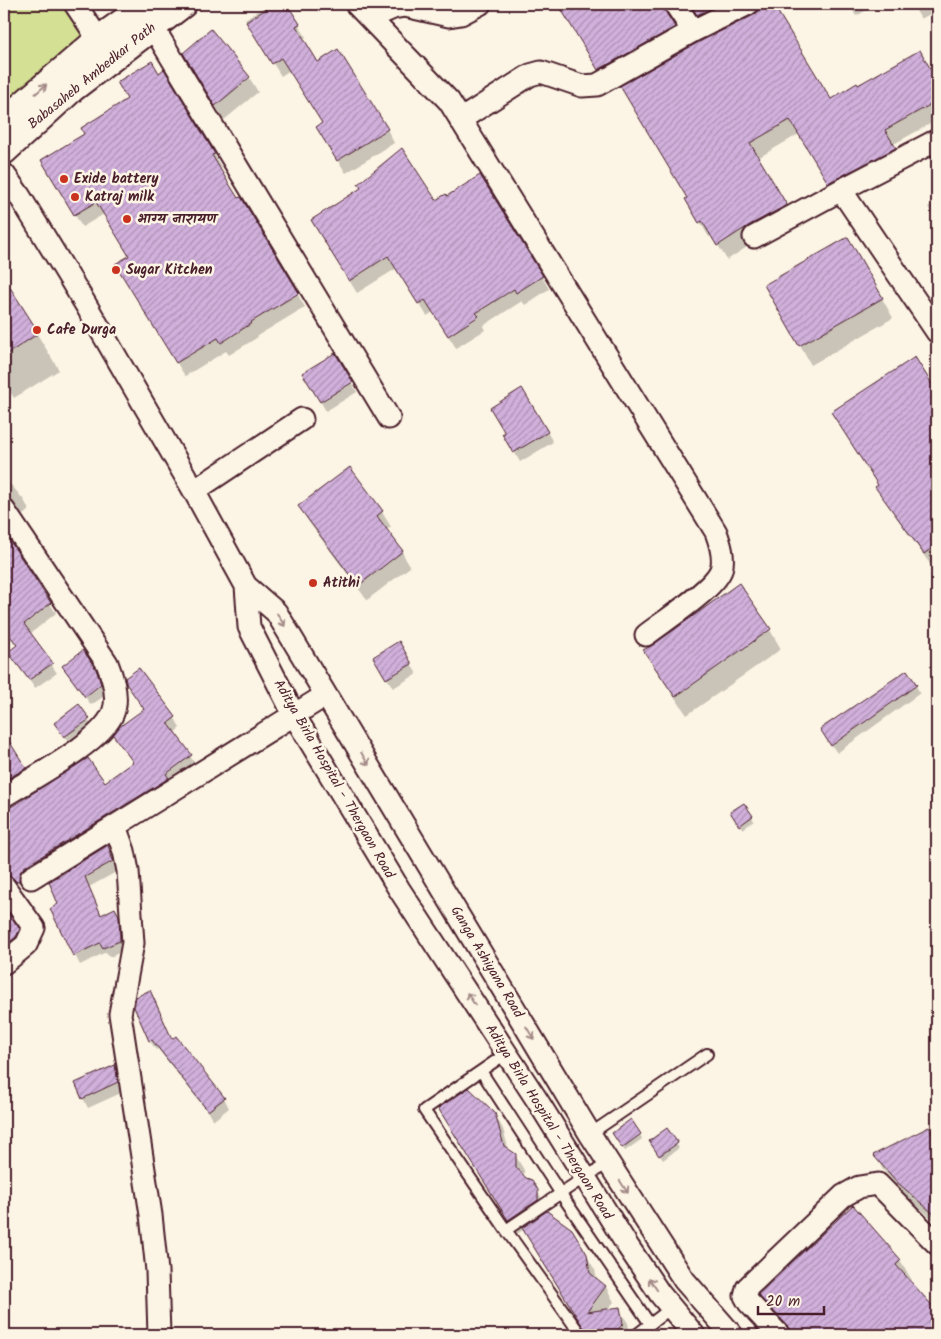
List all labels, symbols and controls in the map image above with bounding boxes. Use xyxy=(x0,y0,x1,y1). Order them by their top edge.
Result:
street label: Babasaheb Ambedkar Path xyxy=(23,17,161,135)
one-way arrow xyxy=(34,84,47,95)
place label: Exide battery xyxy=(74,168,159,190)
marker: Exide battery xyxy=(58,173,70,185)
place label: Katraj milk xyxy=(85,186,155,208)
marker: Katraj milk xyxy=(69,191,81,203)
place label: भाग्य नारायण xyxy=(137,208,219,230)
marker: भाग्य नारायण xyxy=(121,213,133,225)
place label: Sugar Kitchen xyxy=(126,259,213,281)
marker: Sugar Kitchen xyxy=(110,264,122,276)
place label: Cafe Durga xyxy=(47,319,116,341)
marker: Cafe Durga xyxy=(31,324,43,336)
place label: Atithi xyxy=(323,572,360,594)
marker: Atithi xyxy=(307,577,319,589)
one-way arrow xyxy=(276,613,286,627)
street label: Aditya Birla Hospital - Thergaon Road xyxy=(268,675,401,884)
one-way arrow xyxy=(360,752,370,766)
street label: Ganga Ashiyana Road xyxy=(445,902,530,1023)
one-way arrow xyxy=(466,993,476,1007)
street label: Aditya Birla Hospital - Thergaon Road xyxy=(480,1020,619,1225)
one-way arrow xyxy=(525,1026,535,1040)
one-way arrow xyxy=(619,1179,629,1193)
one-way arrow xyxy=(648,1277,658,1291)
scale bar xyxy=(758,1284,825,1316)
text: 20 m xyxy=(766,1290,800,1314)

